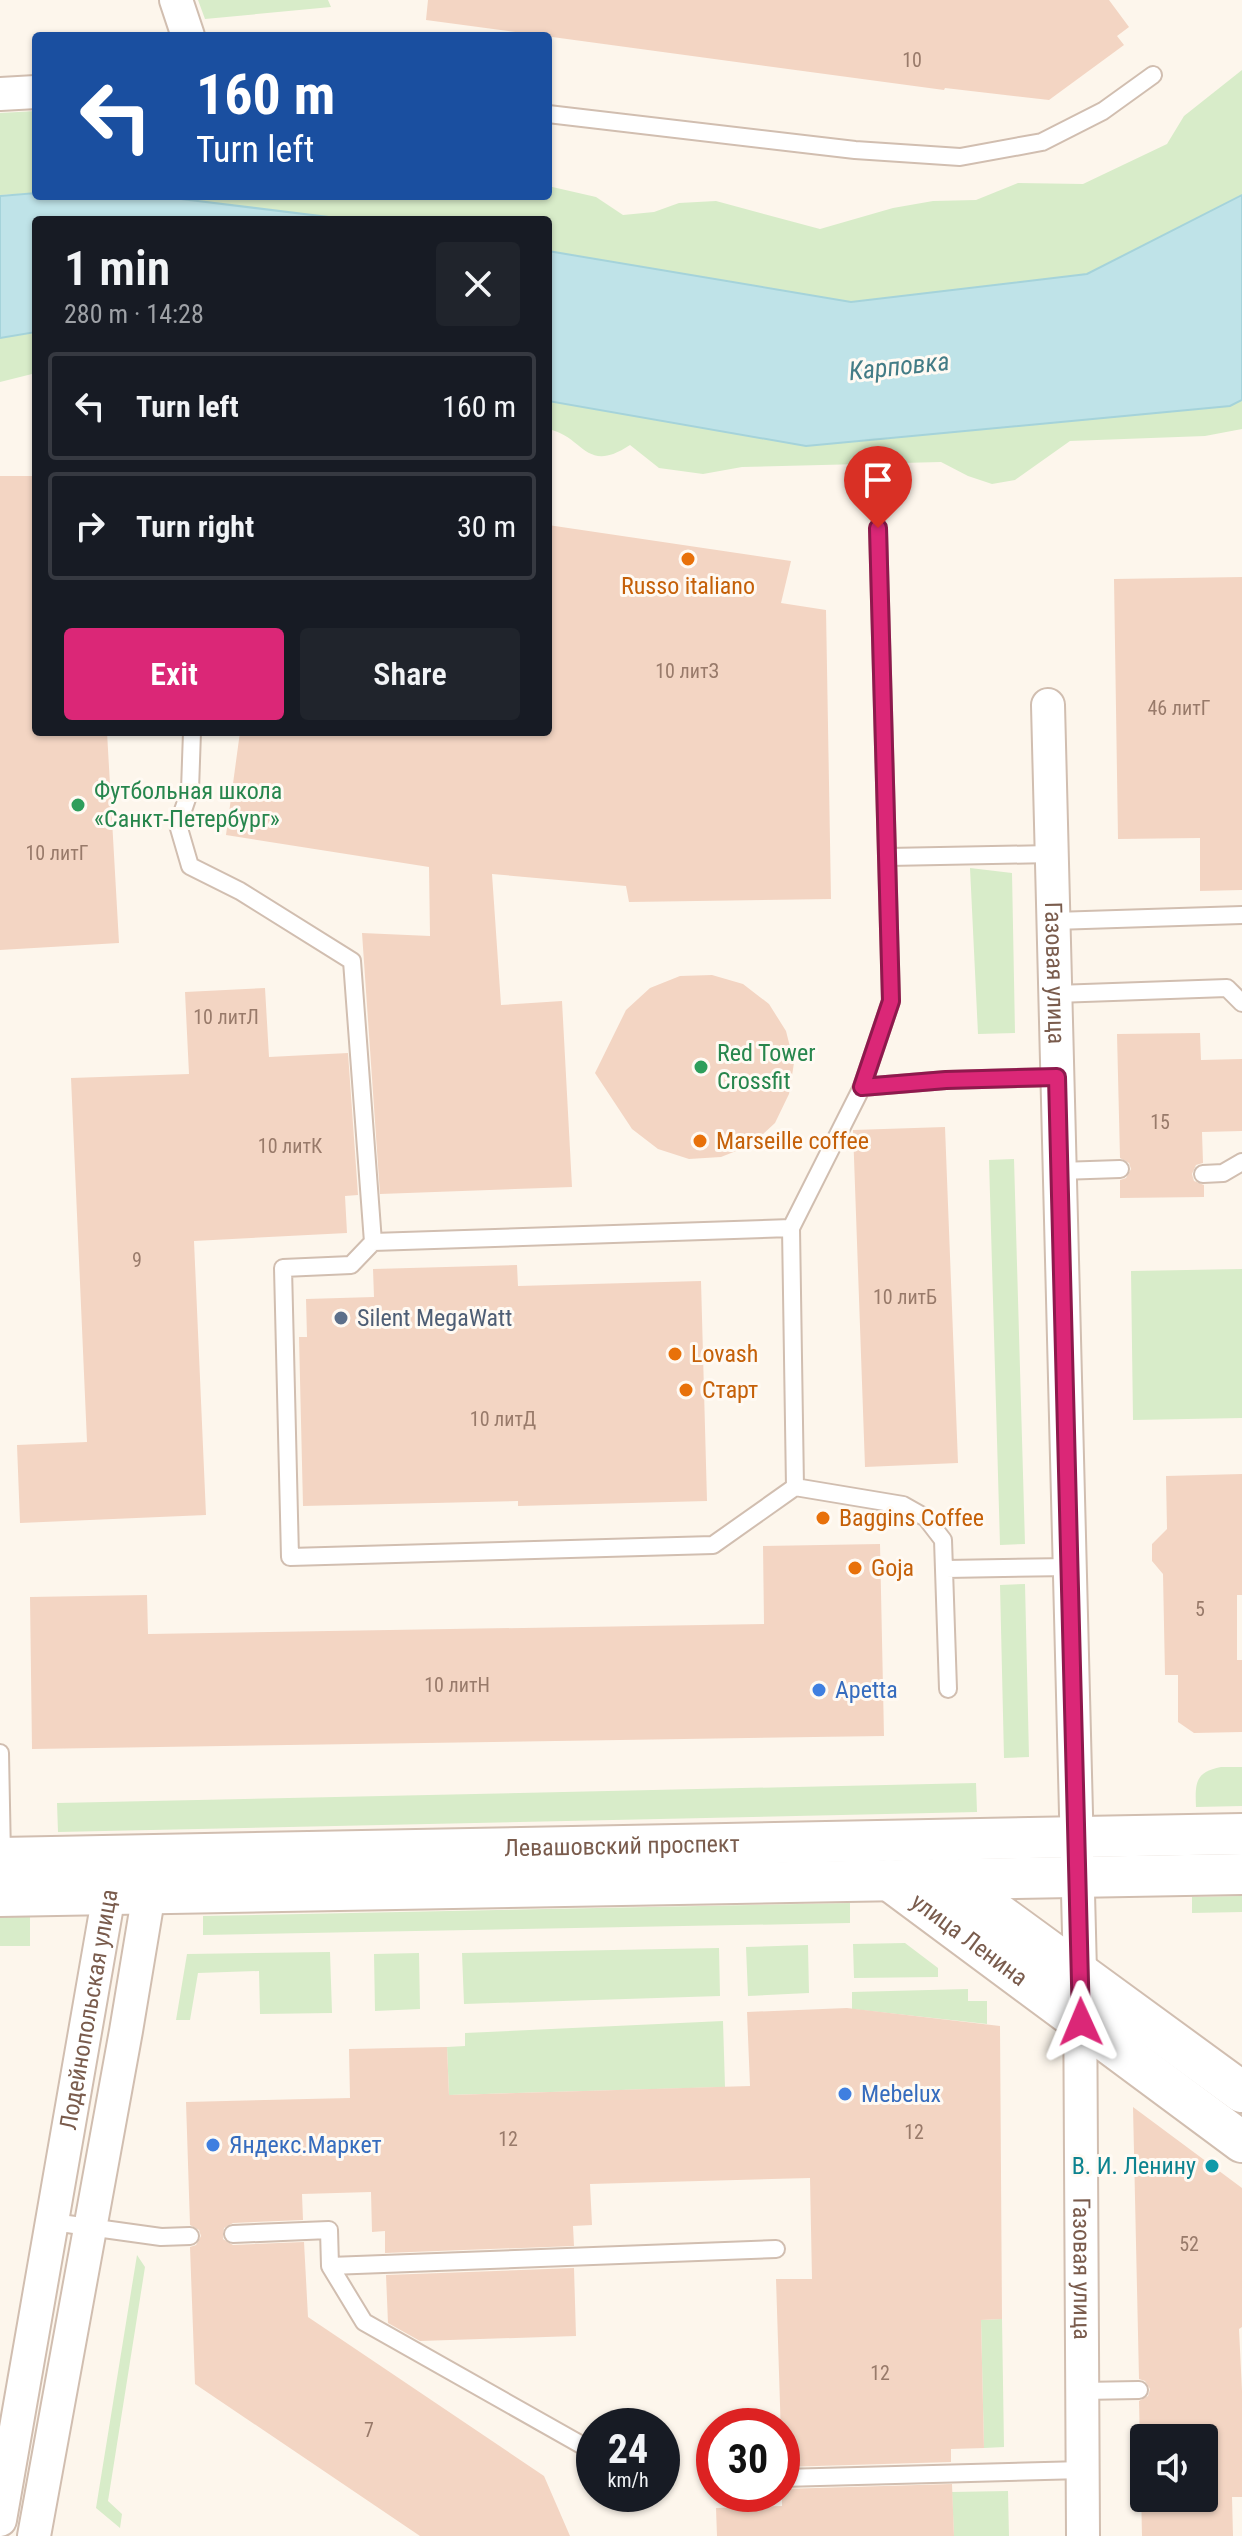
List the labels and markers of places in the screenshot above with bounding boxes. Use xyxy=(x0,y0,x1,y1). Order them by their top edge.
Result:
pin xyxy=(844,446,912,528)
marker: Russo italiano xyxy=(679,550,697,568)
place label: Russo italiano xyxy=(621,572,755,600)
place label: Футбольная школа «Санкт-Петербург» xyxy=(94,777,282,833)
marker: Футбольная школа «Санкт-Петербург» xyxy=(69,796,87,814)
place label: Red Tower Crossfit xyxy=(717,1039,815,1095)
marker: Red Tower Crossfit xyxy=(692,1058,710,1076)
place label: Marseille coffee xyxy=(716,1127,869,1155)
marker: Marseille coffee xyxy=(691,1132,709,1150)
place label: Silent MegaWatt xyxy=(357,1304,512,1332)
marker: Silent MegaWatt xyxy=(332,1309,350,1327)
place label: Lovash xyxy=(691,1340,758,1368)
marker: Lovash xyxy=(666,1345,684,1363)
place label: Старт xyxy=(702,1376,758,1404)
marker: Старт xyxy=(677,1381,695,1399)
place label: Baggins Coffee xyxy=(839,1504,984,1532)
marker: Baggins Coffee xyxy=(814,1509,832,1527)
place label: Goja xyxy=(871,1554,914,1582)
marker: Goja xyxy=(846,1559,864,1577)
place label: Apetta xyxy=(835,1676,898,1704)
marker: Apetta xyxy=(810,1681,828,1699)
place label: Mebelux xyxy=(861,2080,941,2108)
marker: Mebelux xyxy=(836,2085,854,2103)
place label: Яндекс.Маркет xyxy=(229,2131,382,2159)
marker: Яндекс.Маркет xyxy=(204,2136,222,2154)
place label: В. И. Ленину xyxy=(1072,2152,1196,2180)
marker: В. И. Ленину xyxy=(1203,2157,1221,2175)

